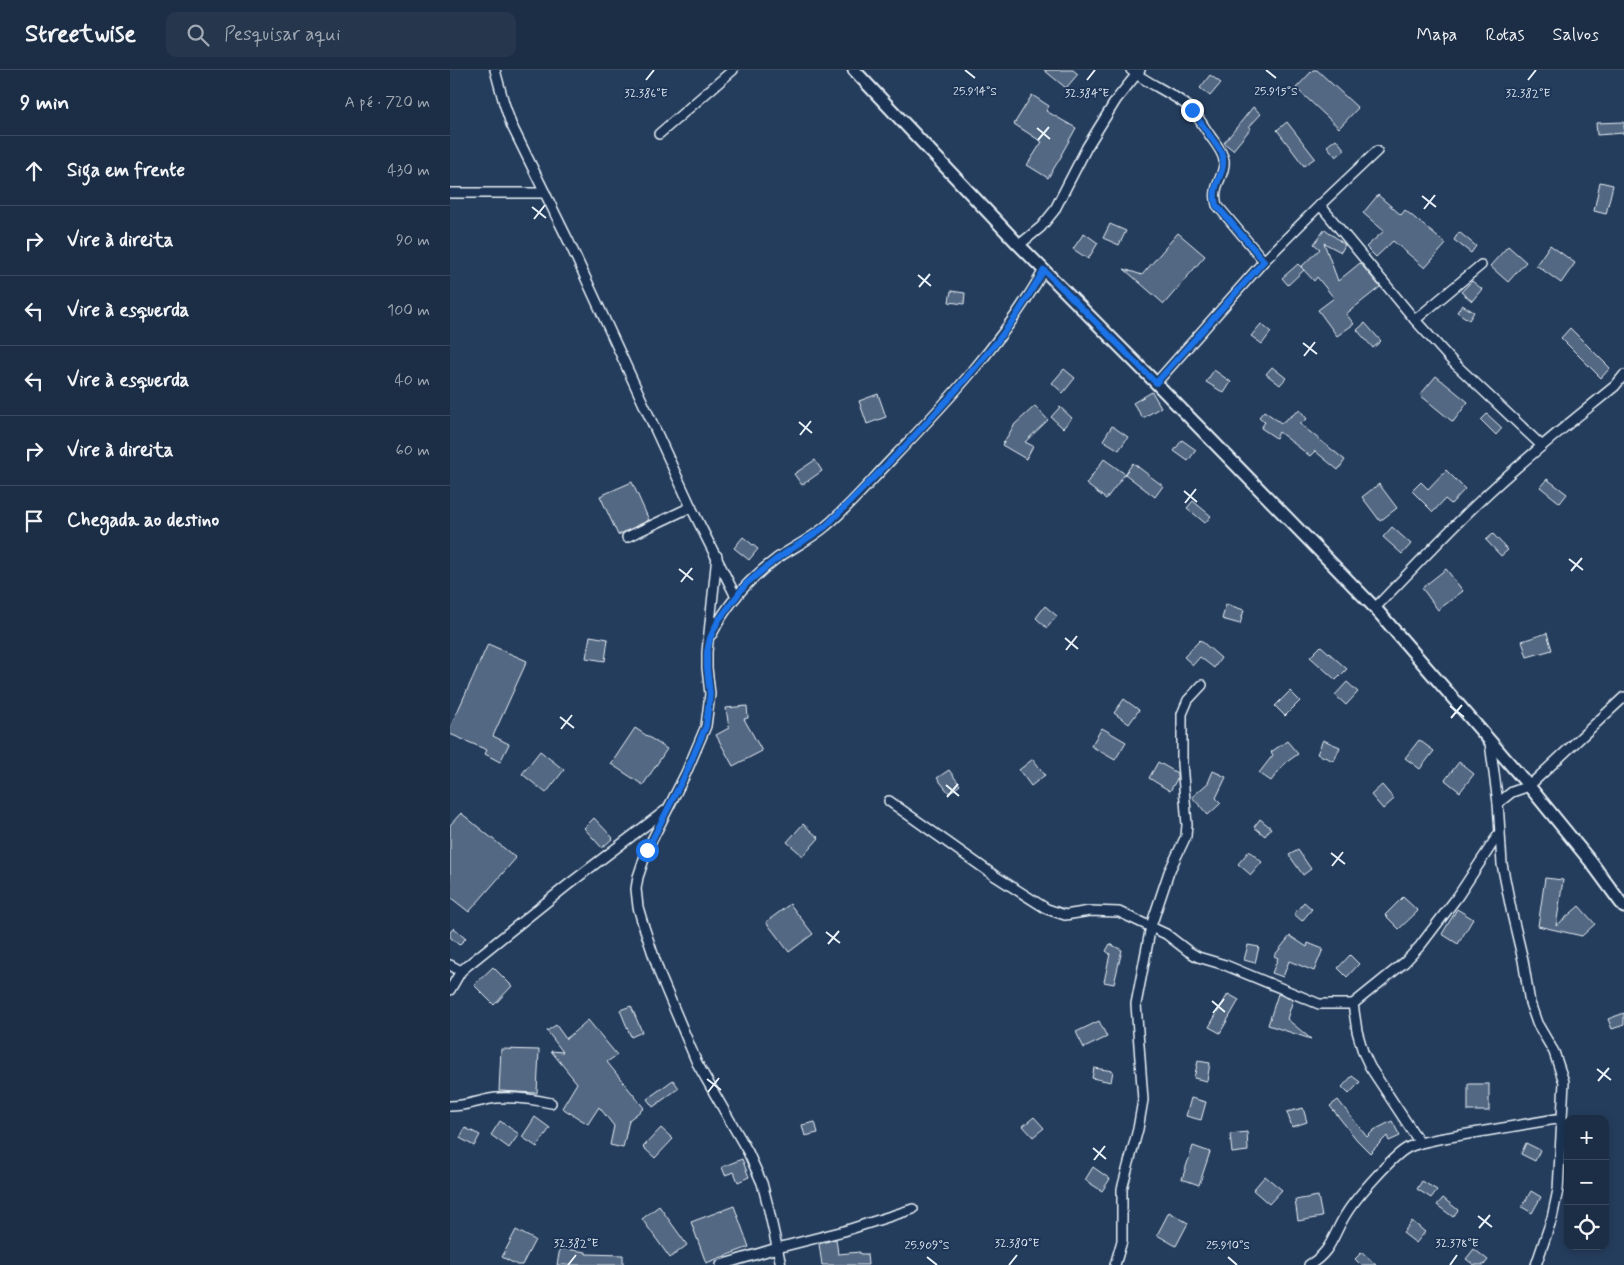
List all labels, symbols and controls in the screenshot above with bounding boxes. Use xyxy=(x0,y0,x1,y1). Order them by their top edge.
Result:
search box xyxy=(166,12,516,57)
text: Streetwise xyxy=(25,19,136,50)
icon: search xyxy=(184,21,212,49)
text: Pesquisar aqui xyxy=(224,22,341,47)
text: Mapa xyxy=(1416,23,1457,47)
text: Rotas xyxy=(1485,23,1525,47)
text: Salvos xyxy=(1553,23,1599,47)
text: 25.914°S xyxy=(953,84,997,100)
text: 25.915°S xyxy=(1254,84,1298,100)
text: 32.386°E xyxy=(624,86,668,102)
text: 32.384°E xyxy=(1065,86,1109,102)
text: 32.382°E xyxy=(1506,86,1550,102)
text: 9 min xyxy=(20,89,69,117)
text: A pé · 720 m xyxy=(345,92,430,113)
route end xyxy=(1181,99,1204,122)
icon: ahead xyxy=(20,157,48,185)
text: Siga em frente xyxy=(67,158,185,183)
text: 430 m xyxy=(387,160,430,181)
icon: right xyxy=(20,227,48,255)
text: Vire à direita xyxy=(67,228,173,253)
text: 90 m xyxy=(396,230,430,251)
icon: left xyxy=(20,297,48,325)
text: Vire à esquerda xyxy=(67,298,189,323)
text: 100 m xyxy=(387,300,430,321)
icon: left xyxy=(20,367,48,395)
text: Vire à esquerda xyxy=(67,368,189,393)
text: 40 m xyxy=(394,370,430,391)
icon: right xyxy=(20,437,48,465)
text: Vire à direita xyxy=(67,438,173,463)
text: 60 m xyxy=(396,440,430,461)
icon: arrive xyxy=(20,507,48,535)
text: Chegada ao destino xyxy=(67,508,219,533)
route start xyxy=(636,839,659,862)
map controls xyxy=(1564,1115,1609,1250)
button: + xyxy=(1564,1115,1609,1160)
button: − xyxy=(1564,1160,1609,1205)
button: locate xyxy=(1564,1205,1609,1250)
text: 32.382°E xyxy=(554,1236,598,1252)
text: 32.380°E xyxy=(995,1236,1039,1252)
text: 32.378°E xyxy=(1435,1236,1479,1252)
text: 25.909°S xyxy=(905,1238,950,1254)
text: 25.910°S xyxy=(1206,1238,1250,1254)

